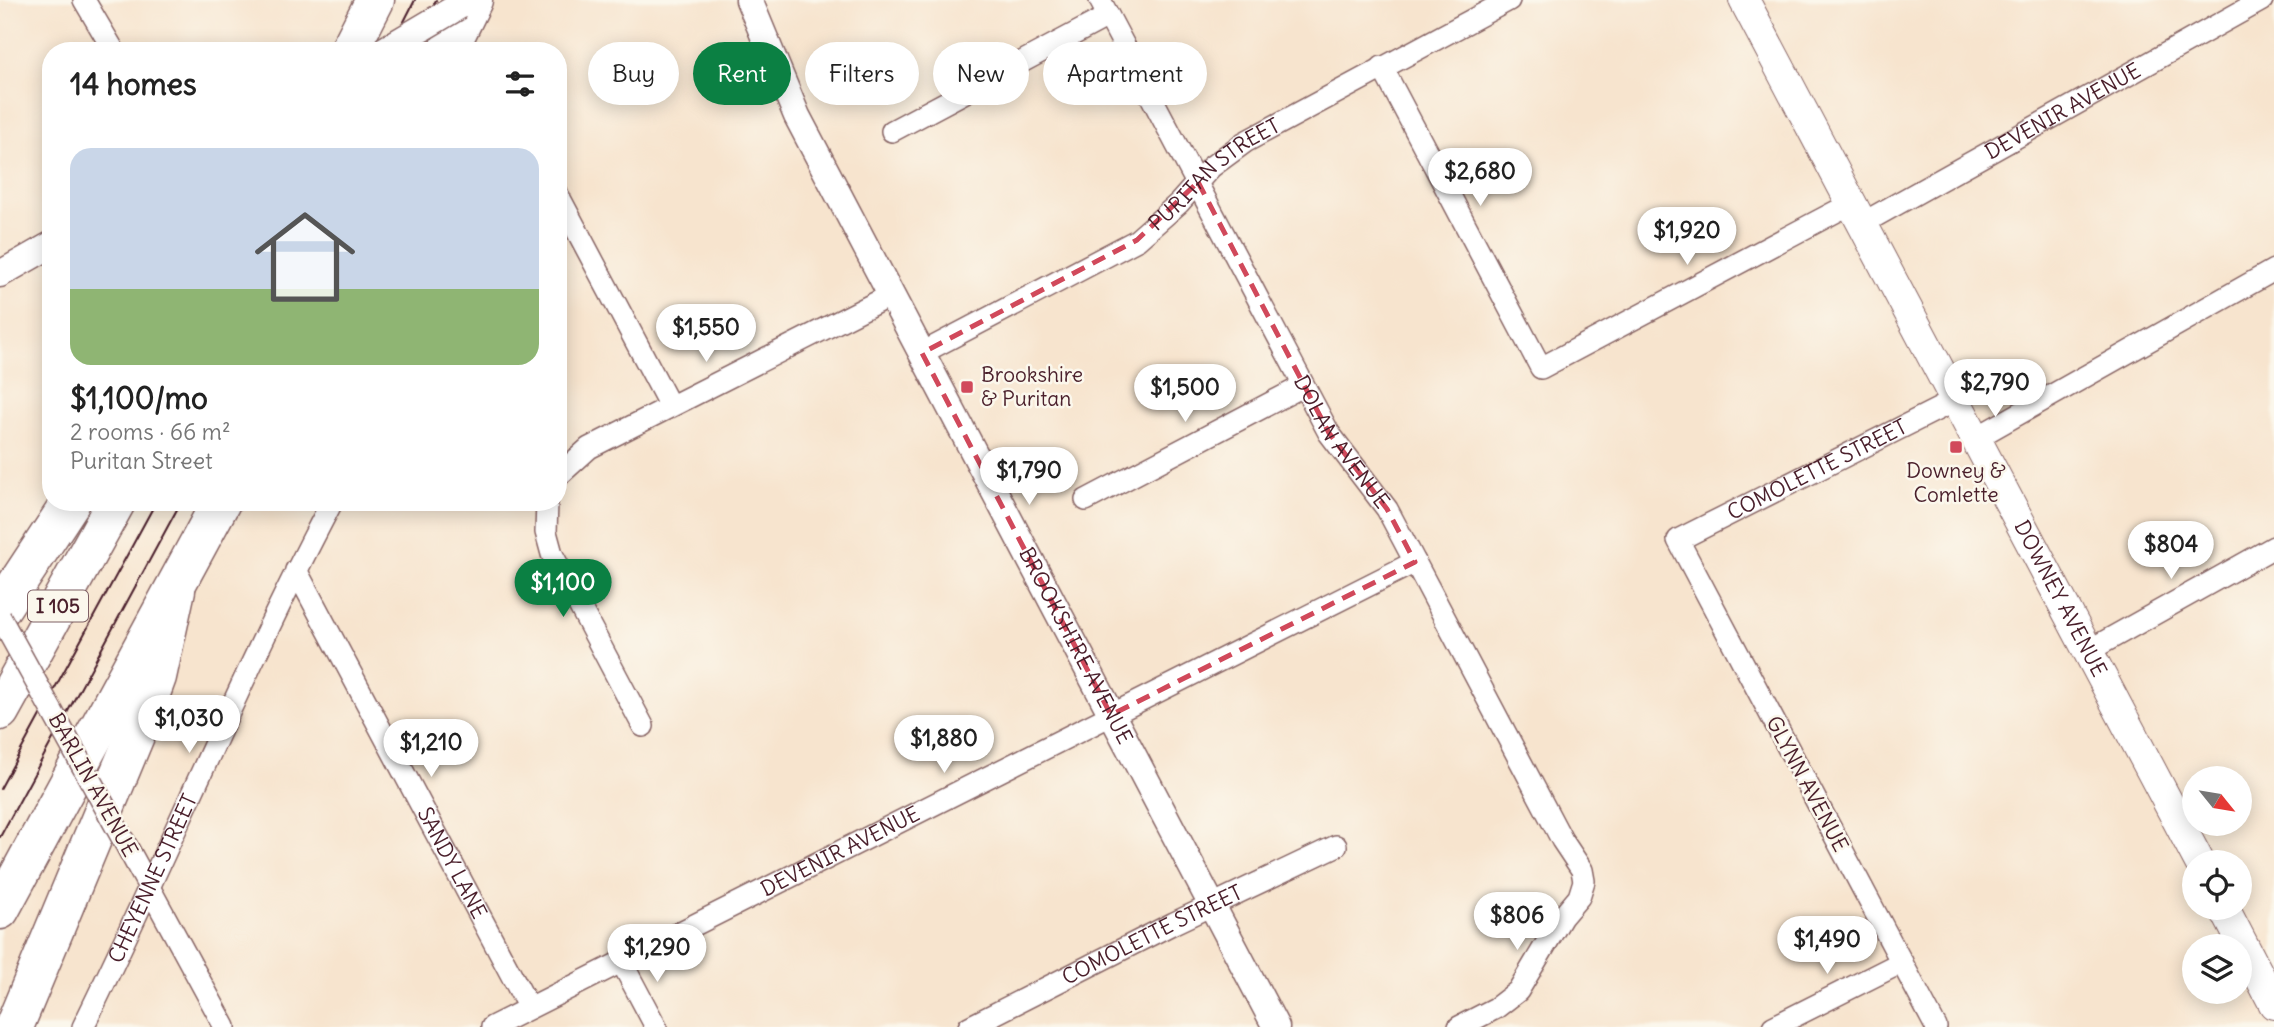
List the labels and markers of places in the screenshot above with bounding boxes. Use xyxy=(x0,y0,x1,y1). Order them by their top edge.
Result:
pin: $2,680 xyxy=(1423,148,1537,208)
pin: $1,920 xyxy=(1630,208,1744,267)
pin: $1,550 xyxy=(649,304,763,364)
pin: $2,790 xyxy=(1938,360,2052,419)
place label: Brookshire & Puritan xyxy=(981,361,1083,412)
pin: $1,500 xyxy=(1128,364,1242,424)
marker: Brookshire & Puritan xyxy=(959,379,975,395)
marker: Downey & Comlette xyxy=(1948,439,1964,455)
pin: $1,790 xyxy=(972,448,1086,507)
place label: Downey & Comlette xyxy=(1906,457,2006,508)
pin: $804 xyxy=(2130,522,2212,581)
pin: $1,100 xyxy=(506,560,620,619)
pin: $1,030 xyxy=(132,696,246,755)
pin: $1,880 xyxy=(887,716,1001,775)
pin: $1,210 xyxy=(374,720,488,779)
pin: $806 xyxy=(1476,892,1558,952)
pin: $1,490 xyxy=(1770,916,1884,976)
pin: $1,290 xyxy=(600,925,714,984)

